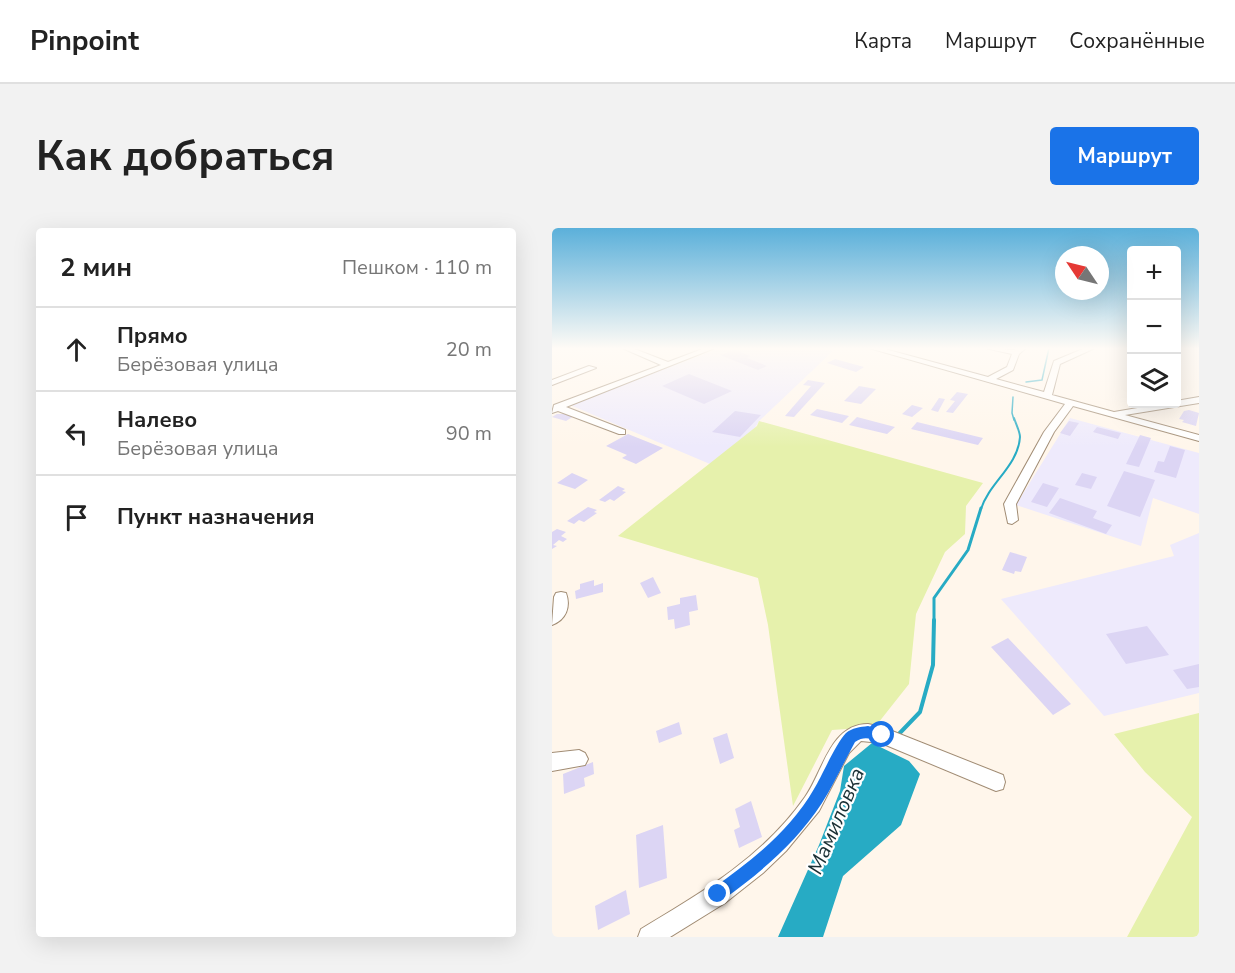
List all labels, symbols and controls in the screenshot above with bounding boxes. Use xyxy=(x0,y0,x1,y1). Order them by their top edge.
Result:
text: Pinpoint xyxy=(30,22,139,60)
text: Карта xyxy=(854,27,912,55)
text: Маршрут xyxy=(945,27,1036,55)
text: Сохранённые xyxy=(1069,27,1205,55)
button: Маршрут xyxy=(1050,127,1199,185)
text: Как добраться xyxy=(36,128,335,185)
north arrow xyxy=(1055,246,1109,300)
map controls xyxy=(1127,246,1181,408)
button: + xyxy=(1127,246,1181,300)
text: 2 мин xyxy=(60,250,132,285)
text: Пешком · 110 m xyxy=(342,254,492,281)
button: − xyxy=(1127,300,1181,354)
text: Прямо xyxy=(117,321,188,351)
icon: ahead xyxy=(60,333,93,366)
text: 20 m xyxy=(446,336,492,363)
text: Берёзовая улица xyxy=(117,351,278,378)
button: layers xyxy=(1127,354,1181,408)
text: Налево xyxy=(117,405,197,435)
icon: left xyxy=(60,417,93,450)
text: 90 m xyxy=(446,420,492,447)
text: Берёзовая улица xyxy=(117,435,278,462)
icon: arrive xyxy=(60,501,93,534)
text: Пункт назначения xyxy=(117,502,315,532)
route start xyxy=(868,721,894,747)
water label: Мамиловка xyxy=(801,763,871,879)
route end xyxy=(704,880,730,906)

